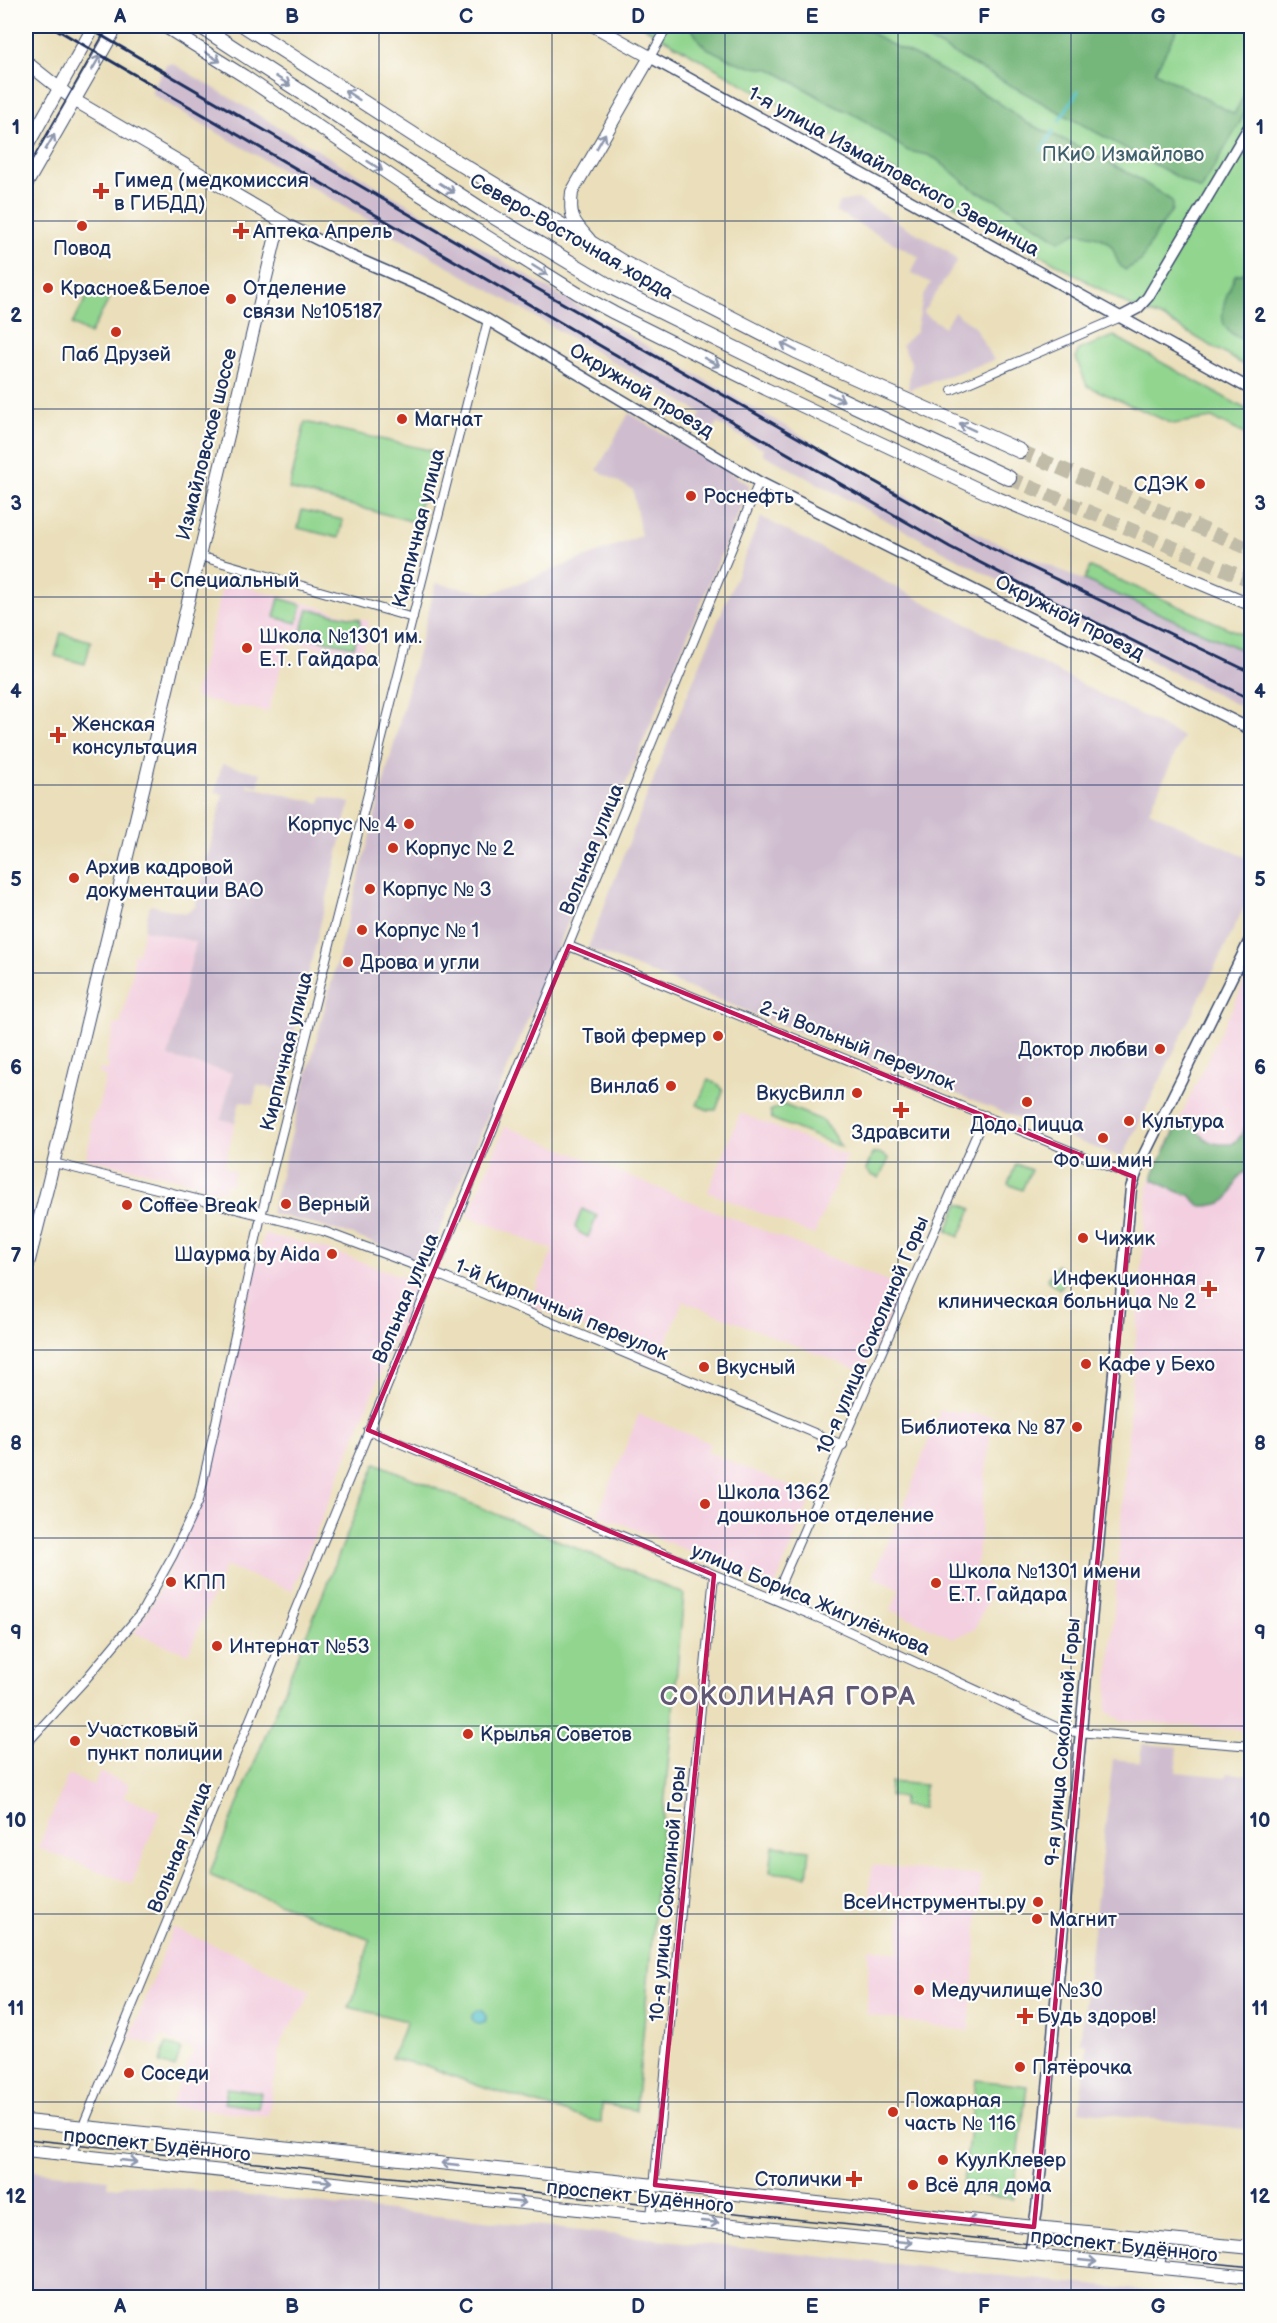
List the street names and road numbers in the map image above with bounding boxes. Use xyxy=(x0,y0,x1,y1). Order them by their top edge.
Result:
street label: 1-я улица Измайловского Зверинца xyxy=(743,81,1044,262)
street label: Северо-Восточная хорда xyxy=(465,169,678,305)
street label: Окружной проезд xyxy=(565,338,718,443)
street label: Измайловское шоссе xyxy=(172,346,242,543)
street label: Кирпичная улица xyxy=(388,446,450,610)
street label: Окружной проезд xyxy=(991,570,1148,666)
street label: Вольная улица xyxy=(555,780,629,918)
street label: Кирпичная улица xyxy=(256,969,318,1133)
street label: 2-й Вольный переулок xyxy=(756,996,960,1096)
street label: 10-я улица Соколиной Горы xyxy=(812,1212,934,1458)
street label: Вольная улица xyxy=(368,1229,444,1367)
street label: 1-й Кирпичный переулок xyxy=(451,1254,672,1366)
street label: улица Бориса Жигулёнкова xyxy=(688,1539,934,1661)
street label: 9-я улица Соколиной Горы xyxy=(1040,1617,1086,1867)
street label: 10-я улица Соколиной Горы xyxy=(645,1765,691,2023)
street label: Вольная улица xyxy=(143,1778,217,1916)
street label: проспект Будённого xyxy=(62,2123,252,2167)
street label: проспект Будённого xyxy=(545,2175,735,2219)
street label: проспект Будённого xyxy=(1029,2224,1219,2268)

